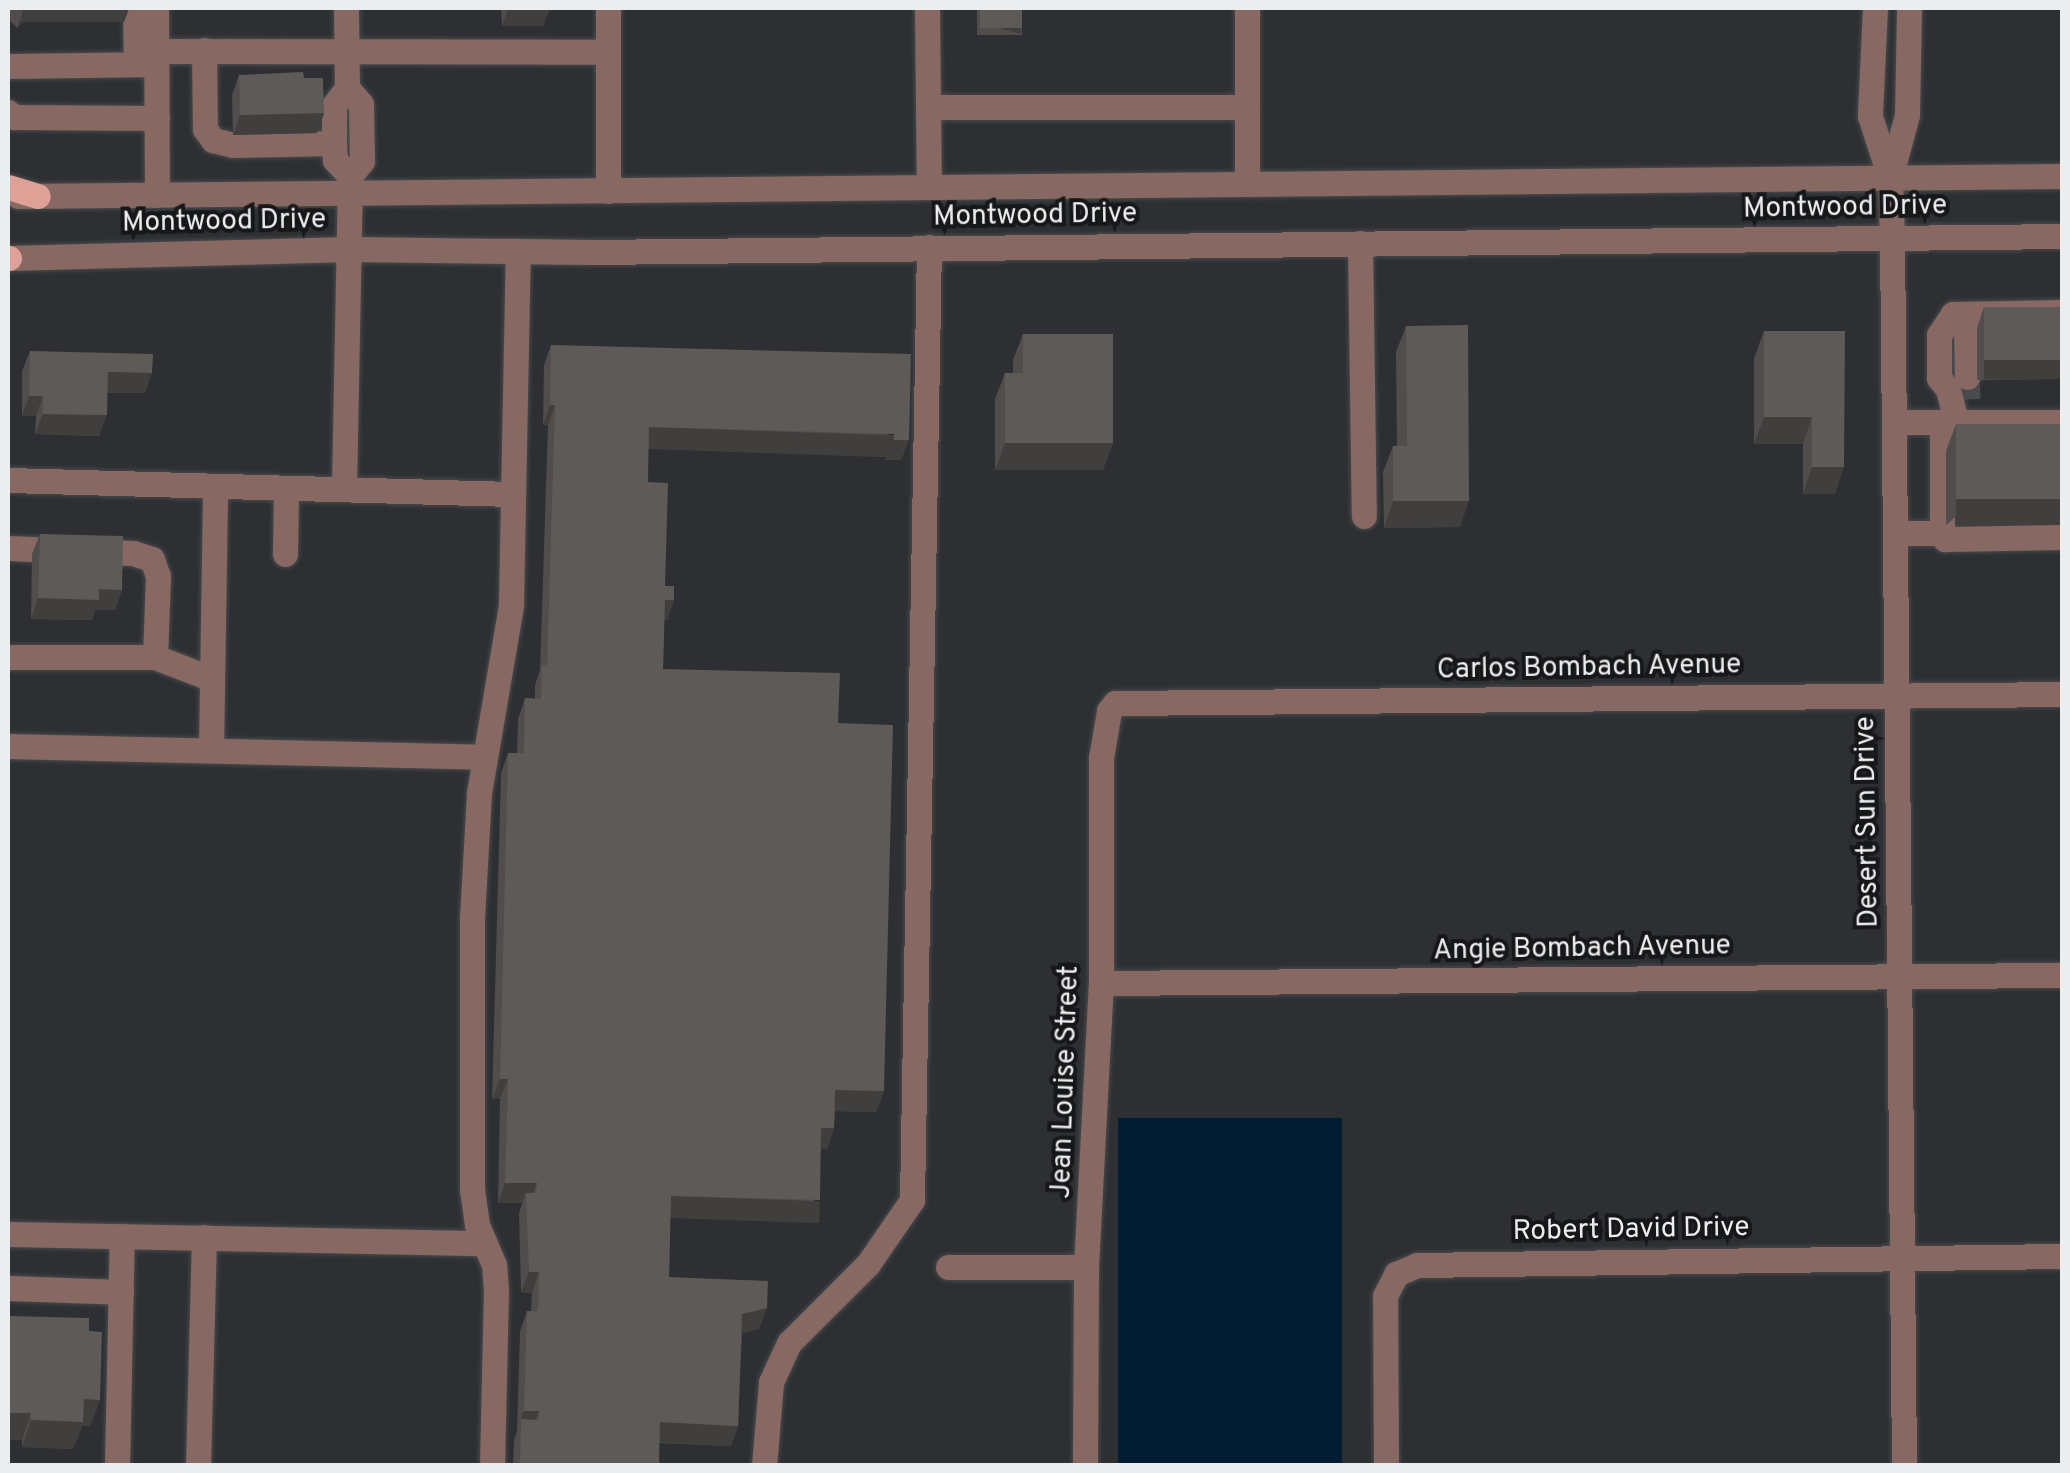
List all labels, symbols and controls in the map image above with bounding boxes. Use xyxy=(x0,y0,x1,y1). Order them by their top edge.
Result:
street label: Montwood Drive xyxy=(1743,189,1947,227)
street label: Montwood Drive xyxy=(933,197,1137,235)
street label: Montwood Drive xyxy=(122,203,326,241)
street label: Carlos Bombach Avenue xyxy=(1436,649,1742,687)
street label: Desert Sun Drive xyxy=(1849,716,1887,928)
street label: Angie Bombach Avenue xyxy=(1432,930,1732,968)
street label: Jean Louise Street xyxy=(1045,965,1087,1199)
street label: Robert David Drive xyxy=(1512,1211,1750,1249)

